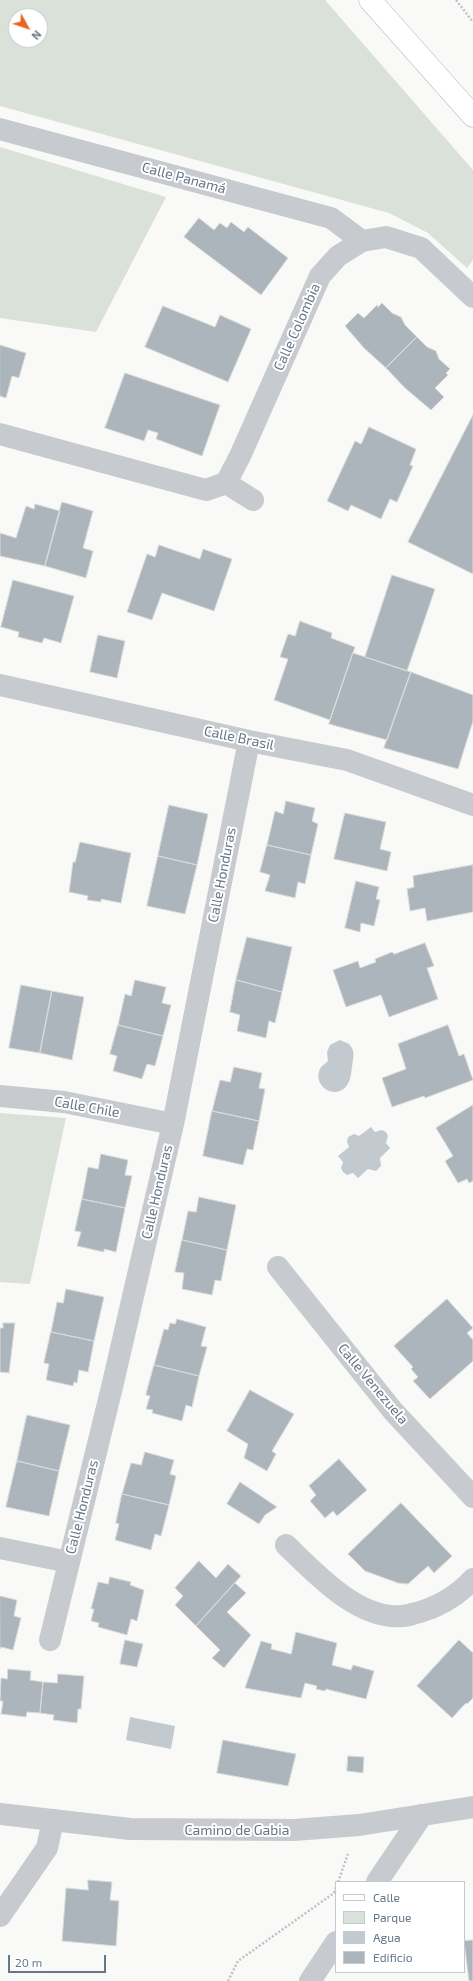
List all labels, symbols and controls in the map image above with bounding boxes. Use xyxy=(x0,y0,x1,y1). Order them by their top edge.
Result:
north arrow xyxy=(8,8,48,48)
text: N xyxy=(29,28,44,43)
street label: Calle Panamá xyxy=(140,159,228,197)
street label: Calle Colombia xyxy=(270,281,324,373)
street label: Calle Brasil xyxy=(202,722,276,754)
street label: Calle Honduras xyxy=(205,826,239,924)
street label: Calle Chile xyxy=(53,1093,121,1121)
street label: Calle Honduras xyxy=(138,1143,176,1241)
street label: Calle Venezuela xyxy=(334,1340,412,1428)
street label: Calle Honduras xyxy=(62,1458,102,1556)
street label: Camino de Gabia xyxy=(185,1822,289,1838)
legend xyxy=(335,1881,465,1973)
text: Calle xyxy=(373,1890,400,1904)
text: Parque xyxy=(373,1910,411,1924)
text: Agua xyxy=(373,1930,401,1944)
scale bar xyxy=(10,1947,108,1973)
text: Edificio xyxy=(373,1950,413,1964)
text: 20 m xyxy=(15,1955,42,1969)

